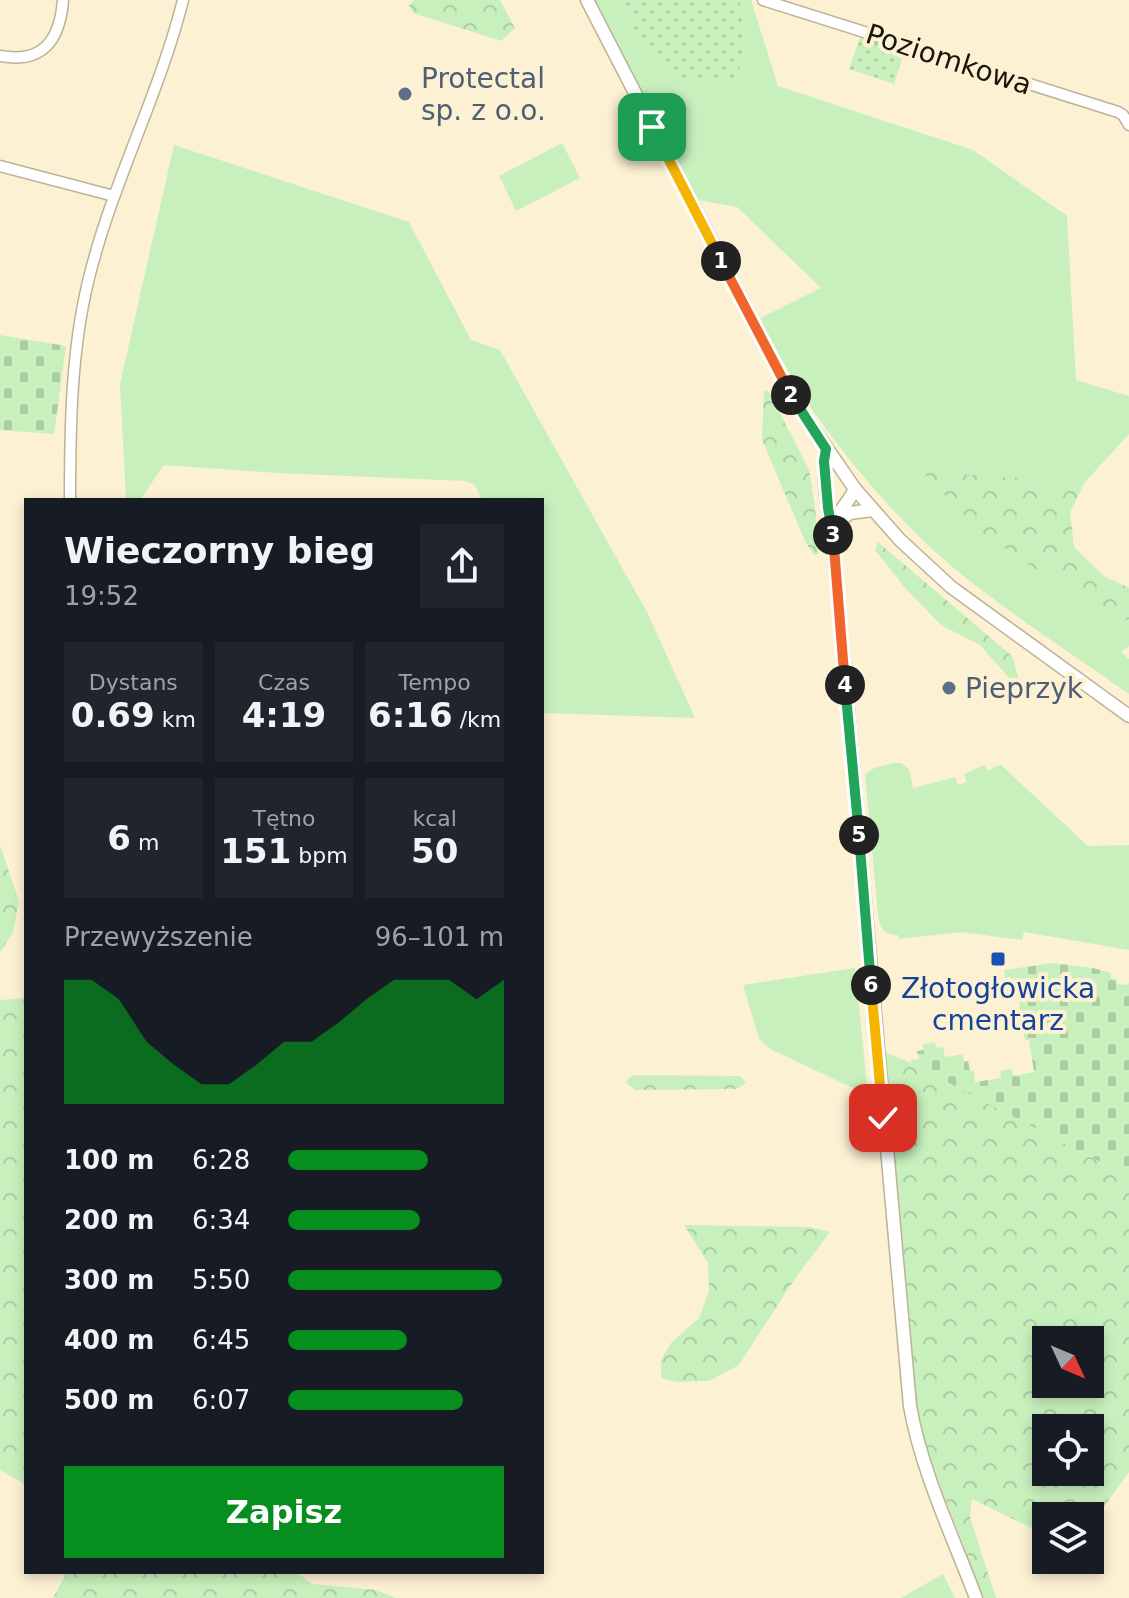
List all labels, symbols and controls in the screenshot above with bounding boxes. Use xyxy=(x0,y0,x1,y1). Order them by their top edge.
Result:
street label: Poziomkowa xyxy=(862,17,1036,102)
place label: Protectal sp. z o.o. xyxy=(421,62,546,127)
marker: Protectal sp. z o.o. xyxy=(396,85,414,103)
pin xyxy=(618,93,686,161)
icon: arrive xyxy=(630,105,674,149)
pin: 1 xyxy=(701,241,741,281)
text: 1 xyxy=(713,248,729,273)
pin: 2 xyxy=(771,375,811,415)
text: 2 xyxy=(783,382,799,407)
pin: 3 xyxy=(813,515,853,555)
text: 3 xyxy=(825,522,841,547)
button: share xyxy=(420,524,504,608)
text: Wieczorny bieg xyxy=(64,530,375,571)
text: 19:52 xyxy=(64,581,139,611)
pin: 4 xyxy=(825,665,865,705)
text: Dystans xyxy=(89,670,178,695)
text: Czas xyxy=(258,670,310,695)
text: Tempo xyxy=(399,670,471,695)
text: 4 xyxy=(837,672,853,697)
place label: Pieprzyk xyxy=(965,672,1084,705)
marker: Pieprzyk xyxy=(940,679,958,697)
text: 0.69 xyxy=(71,695,155,735)
text: 4:19 xyxy=(242,695,326,735)
text: 6:16 xyxy=(368,695,453,735)
text: km xyxy=(155,707,196,732)
text: /km xyxy=(453,707,501,732)
text: Tętno xyxy=(252,806,316,831)
text: kcal xyxy=(412,806,457,831)
pin: 5 xyxy=(839,815,879,855)
text: 6 xyxy=(107,818,131,858)
text: 5 xyxy=(851,822,867,847)
text: m xyxy=(131,830,159,855)
text: 151 xyxy=(220,831,291,871)
text: 50 xyxy=(411,831,458,871)
text: bpm xyxy=(291,843,348,868)
text: Przewyższenie xyxy=(64,922,253,952)
text: 96–101 m xyxy=(375,922,504,952)
marker: Złotogłowicka cmentarz xyxy=(989,950,1007,968)
pin: 6 xyxy=(851,965,891,1005)
text: 6 xyxy=(863,972,879,997)
place label: Złotogłowicka cmentarz xyxy=(901,972,1095,1037)
pin xyxy=(849,1084,917,1152)
icon: check xyxy=(861,1096,905,1140)
text: 100 m xyxy=(64,1145,154,1175)
text: 6:28 xyxy=(192,1145,250,1175)
text: 200 m xyxy=(64,1205,154,1235)
text: 6:34 xyxy=(192,1205,250,1235)
text: 300 m xyxy=(64,1265,154,1295)
text: 5:50 xyxy=(192,1265,250,1295)
text: 400 m xyxy=(64,1325,154,1355)
text: 6:45 xyxy=(192,1325,250,1355)
north arrow xyxy=(1032,1326,1104,1398)
map controls xyxy=(1032,1326,1104,1574)
text: 500 m xyxy=(64,1385,154,1415)
text: 6:07 xyxy=(192,1385,250,1415)
button: locate xyxy=(1032,1414,1104,1486)
button: Zapisz xyxy=(64,1466,504,1558)
button: layers xyxy=(1032,1502,1104,1574)

